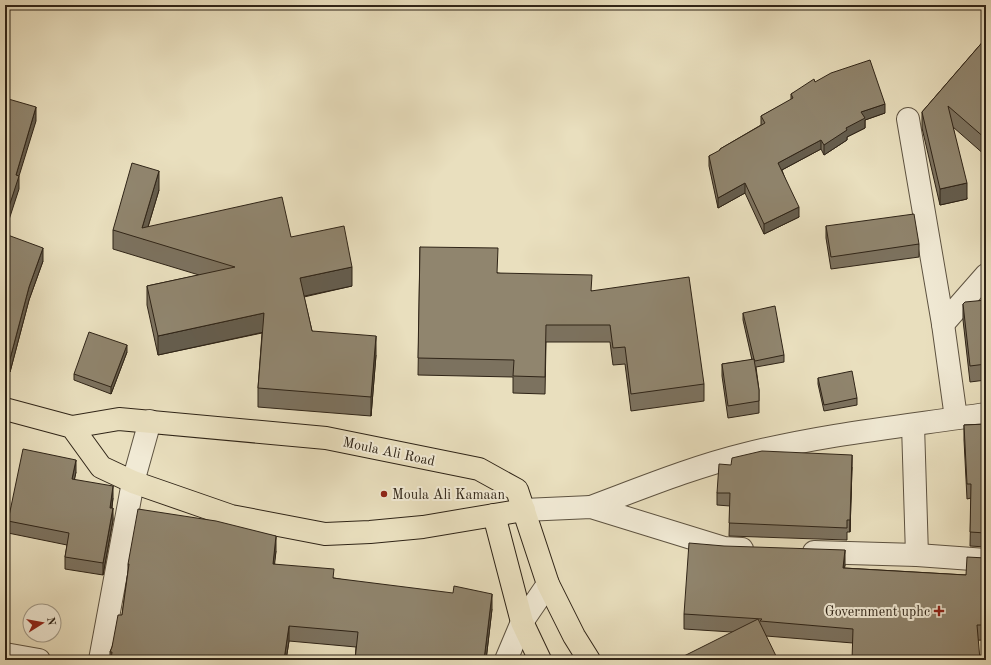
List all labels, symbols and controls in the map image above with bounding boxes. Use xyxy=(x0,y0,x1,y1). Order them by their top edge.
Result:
street label: Moula Ali Road xyxy=(341,435,436,469)
place label: Moula Ali Kamaan xyxy=(392,488,505,502)
marker: Moula Ali Kamaan xyxy=(379,489,389,499)
north arrow xyxy=(22,603,62,643)
place label: Government uphc xyxy=(825,605,930,619)
marker: Government uphc xyxy=(933,605,945,617)
text: N xyxy=(44,616,57,627)

